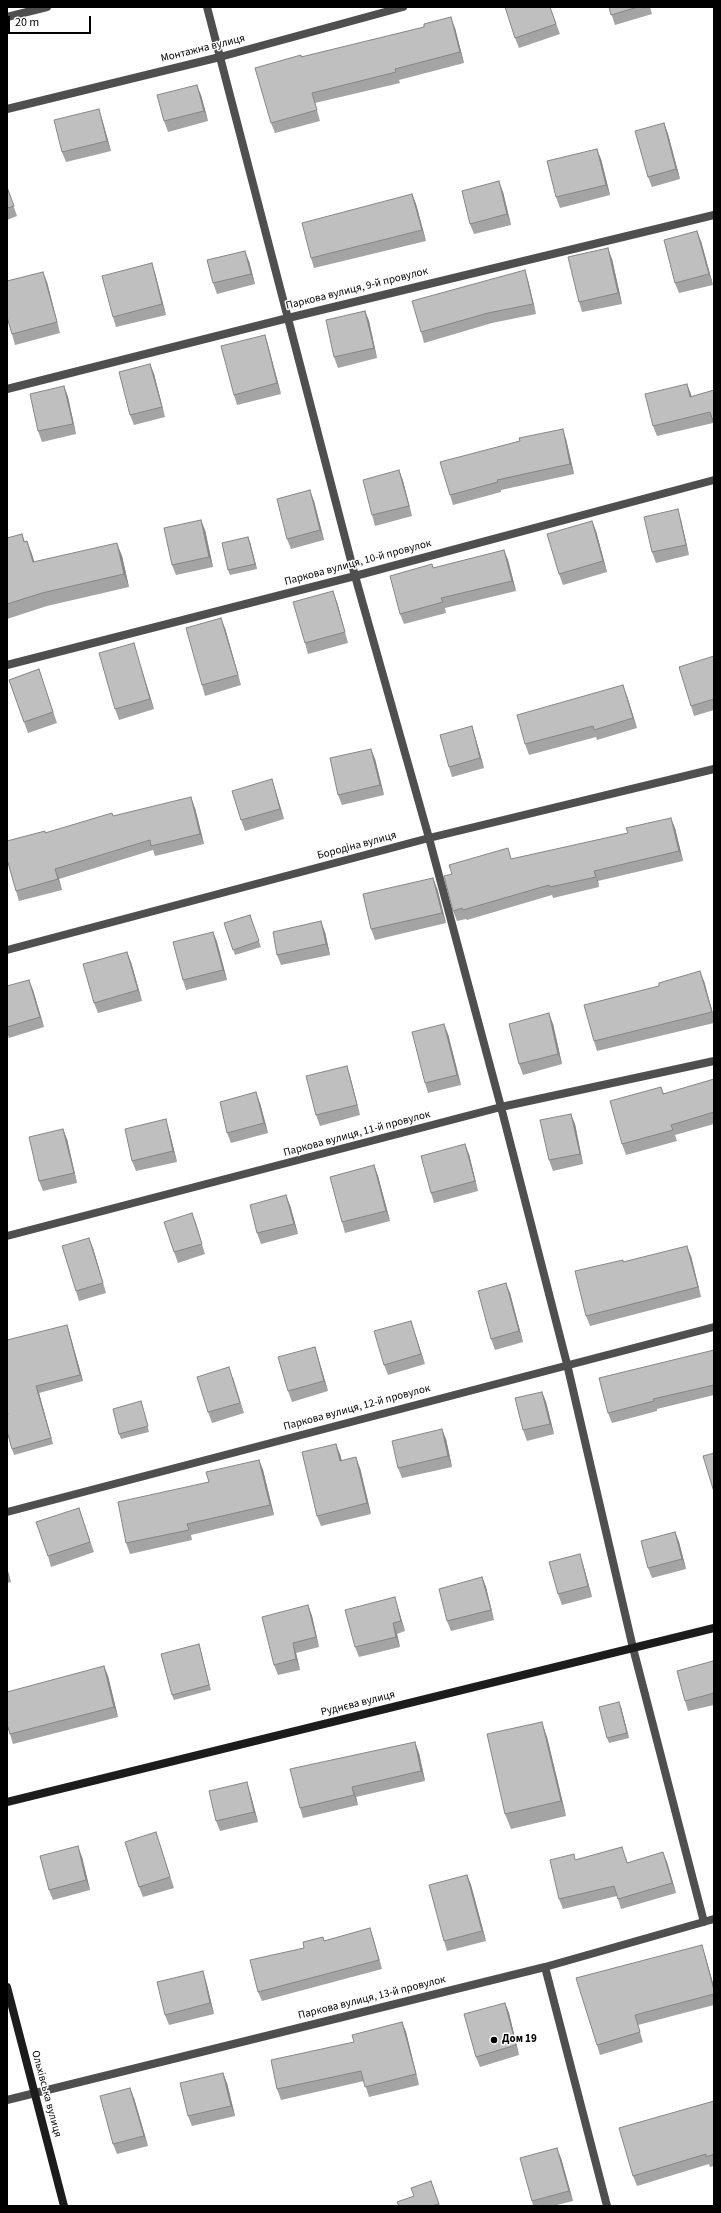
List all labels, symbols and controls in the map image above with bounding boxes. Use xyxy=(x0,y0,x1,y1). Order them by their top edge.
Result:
scale bar xyxy=(10,8,93,34)
text: 20 m xyxy=(15,14,39,31)
street label: Монтажна вулиця xyxy=(159,32,247,66)
street label: Паркова вулиця, 9-й провулок xyxy=(285,265,429,313)
street label: Паркова вулиця, 10-й провулок xyxy=(283,537,433,589)
street label: Бородіна вулиця xyxy=(316,829,398,863)
street label: Паркова вулиця, 11-й провулок xyxy=(282,1108,432,1160)
street label: Паркова вулиця, 12-й провулок xyxy=(282,1382,432,1434)
street label: Руднєва вулиця xyxy=(319,1688,397,1720)
street label: Паркова вулиця, 13-й провулок xyxy=(297,1973,447,2023)
place label: Дом 19 xyxy=(502,2033,537,2047)
marker: Дом 19 xyxy=(489,2035,499,2045)
street label: Ольхівська вулиця xyxy=(28,2049,64,2139)

